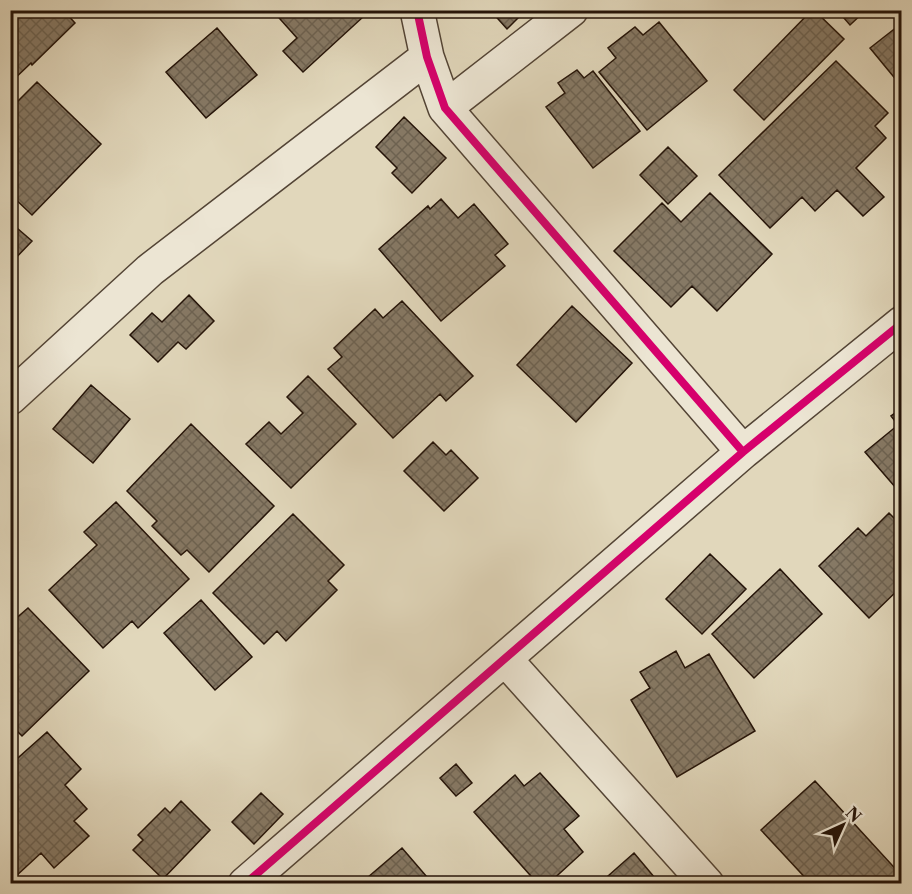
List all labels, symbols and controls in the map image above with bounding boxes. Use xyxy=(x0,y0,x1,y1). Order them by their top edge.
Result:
north arrow xyxy=(813,795,873,855)
text: N xyxy=(842,802,866,826)

